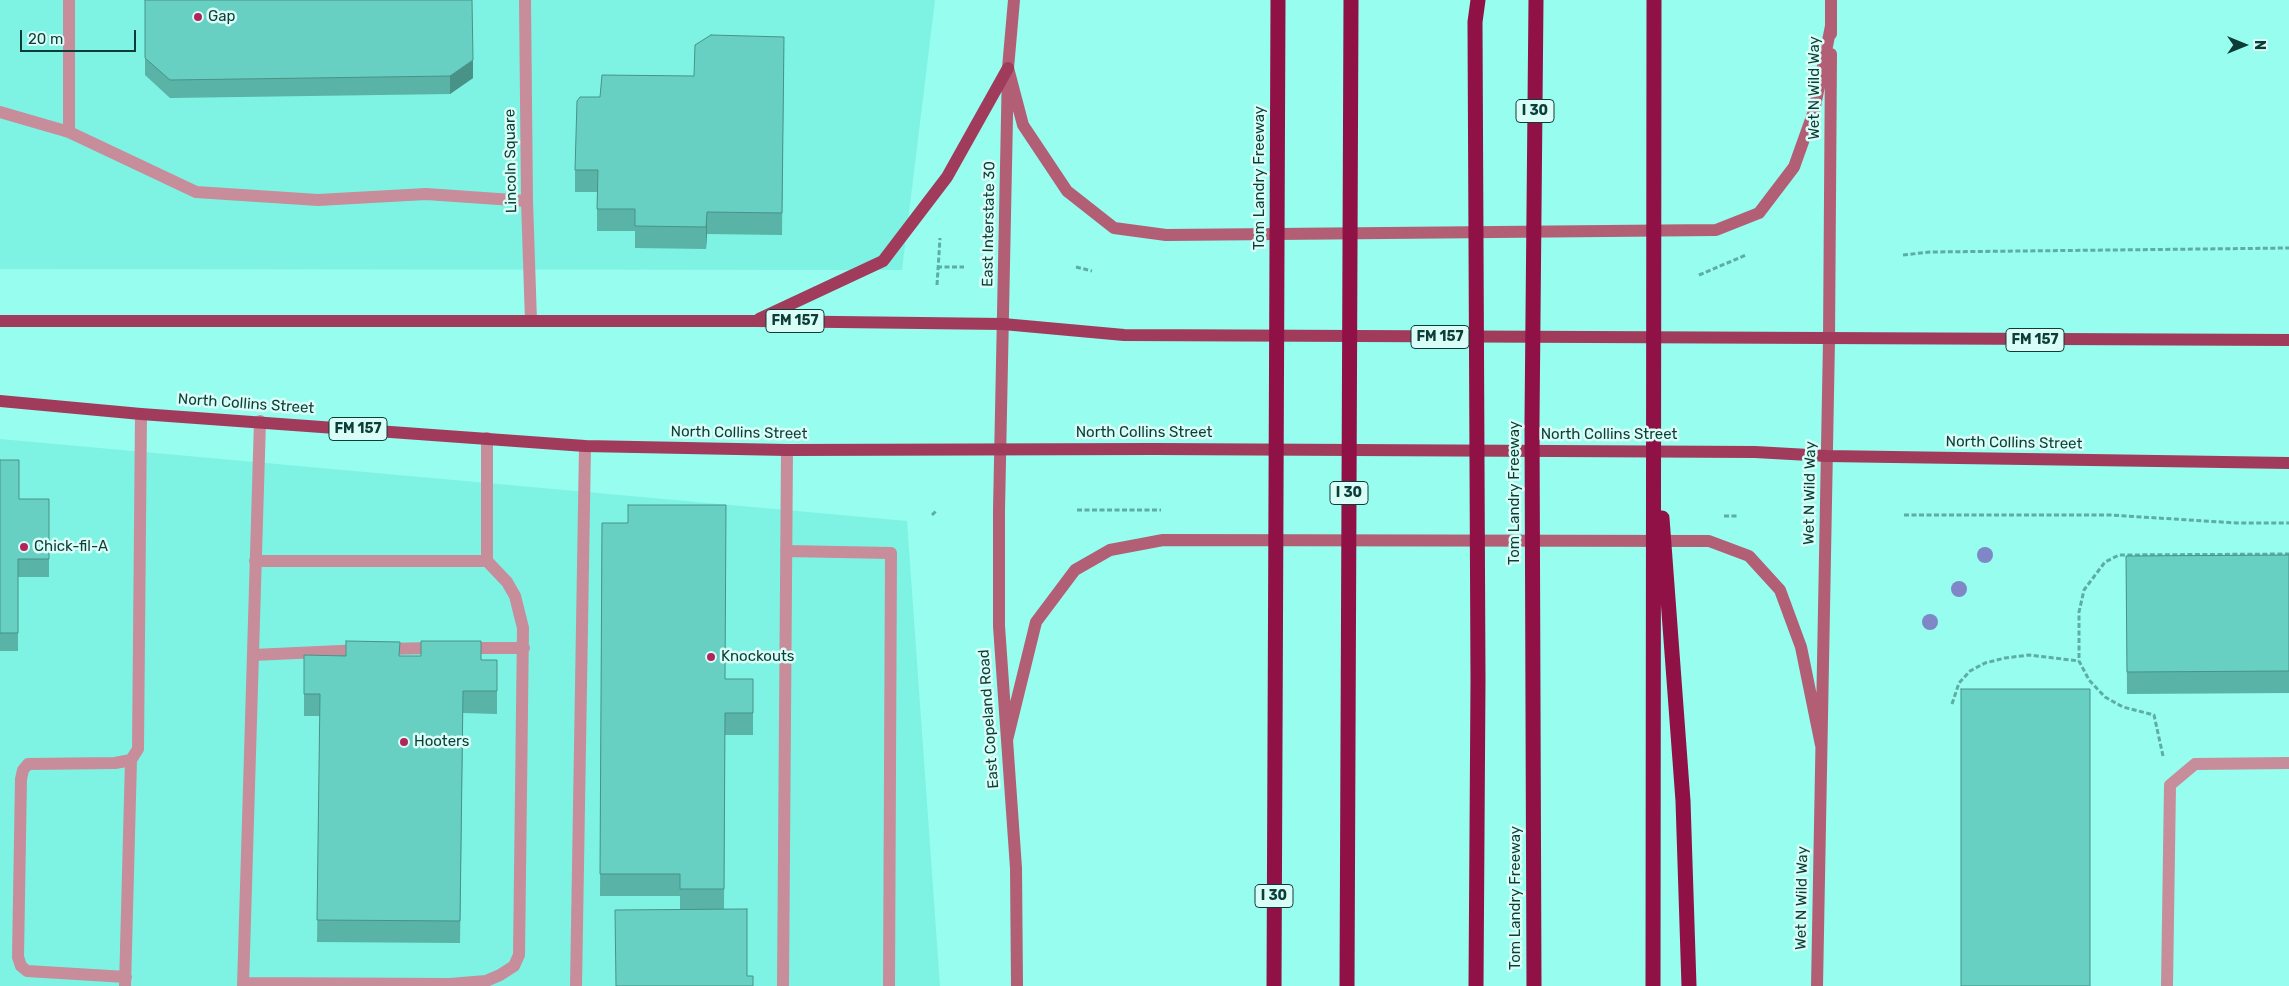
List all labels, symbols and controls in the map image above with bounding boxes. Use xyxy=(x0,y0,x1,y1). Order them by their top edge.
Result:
place label: Gap xyxy=(208,8,235,26)
marker: Gap xyxy=(192,11,204,23)
scale bar xyxy=(22,20,139,52)
north arrow xyxy=(2219,20,2269,70)
text: 20 m xyxy=(28,30,63,48)
street label: Wet N Wild Way xyxy=(1806,36,1824,140)
text: N xyxy=(2251,40,2268,50)
road number: I 30 xyxy=(1516,100,1554,122)
street label: Tom Landry Freeway xyxy=(1251,106,1269,250)
street label: Lincoln Square xyxy=(501,109,521,213)
street label: East Interstate 30 xyxy=(979,161,999,287)
road number: FM 157 xyxy=(766,310,824,332)
road number: FM 157 xyxy=(1411,326,1469,348)
road number: FM 157 xyxy=(2006,328,2064,352)
street label: North Collins Street xyxy=(177,390,315,418)
road number: FM 157 xyxy=(329,418,387,440)
street label: Tom Landry Freeway xyxy=(1506,421,1524,565)
street label: North Collins Street xyxy=(670,423,808,443)
street label: North Collins Street xyxy=(1076,424,1212,442)
street label: North Collins Street xyxy=(1541,426,1677,444)
street label: North Collins Street xyxy=(1945,433,2083,453)
street label: Wet N Wild Way xyxy=(1800,441,1820,545)
road number: I 30 xyxy=(1330,482,1368,504)
place label: Chick-fil-A xyxy=(34,538,108,556)
marker: Chick-fil-A xyxy=(18,541,30,553)
place label: Knockouts xyxy=(721,648,795,666)
street label: East Copeland Road xyxy=(975,649,1003,789)
marker: Knockouts xyxy=(705,651,717,663)
place label: Hooters xyxy=(414,733,469,751)
marker: Hooters xyxy=(398,736,410,748)
street label: Tom Landry Freeway xyxy=(1507,826,1525,970)
street label: Wet N Wild Way xyxy=(1792,846,1812,950)
road number: I 30 xyxy=(1255,884,1293,908)

